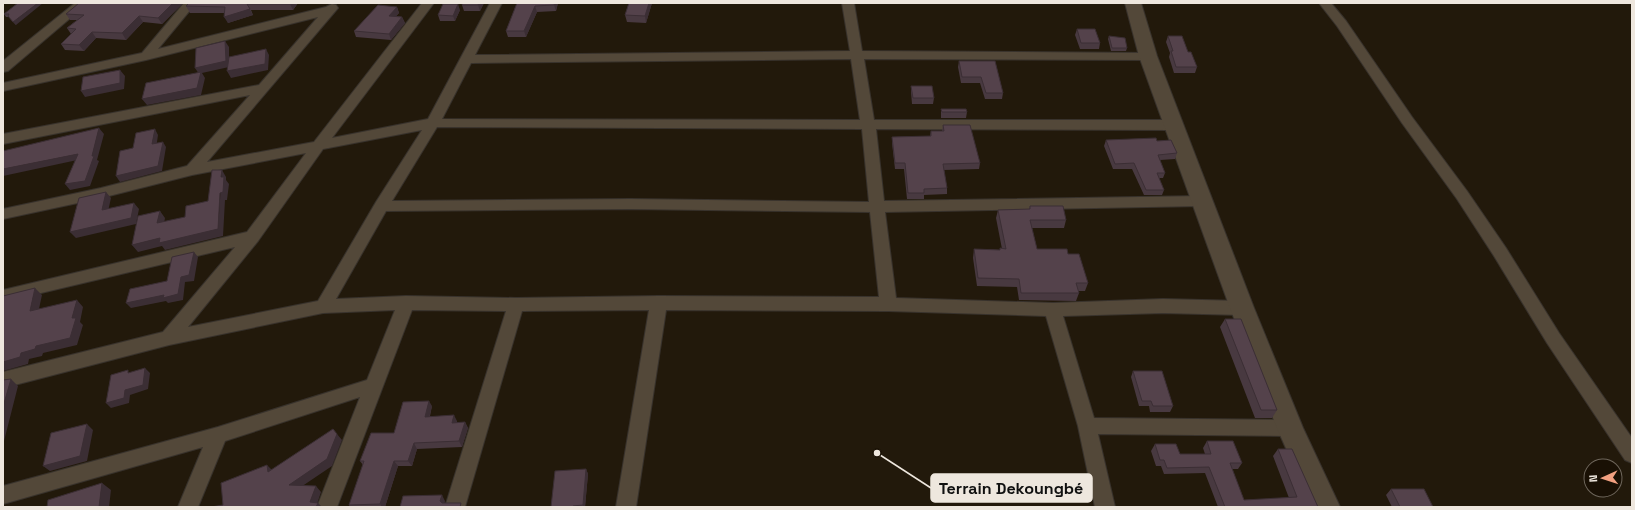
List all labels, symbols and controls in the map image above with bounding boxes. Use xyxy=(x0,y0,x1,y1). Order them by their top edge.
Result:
north arrow xyxy=(1583,458,1623,498)
callout: Terrain Dekoungbé xyxy=(931,474,1092,502)
text: N xyxy=(1586,474,1600,483)
text: Terrain Dekoungbé xyxy=(939,478,1083,499)

